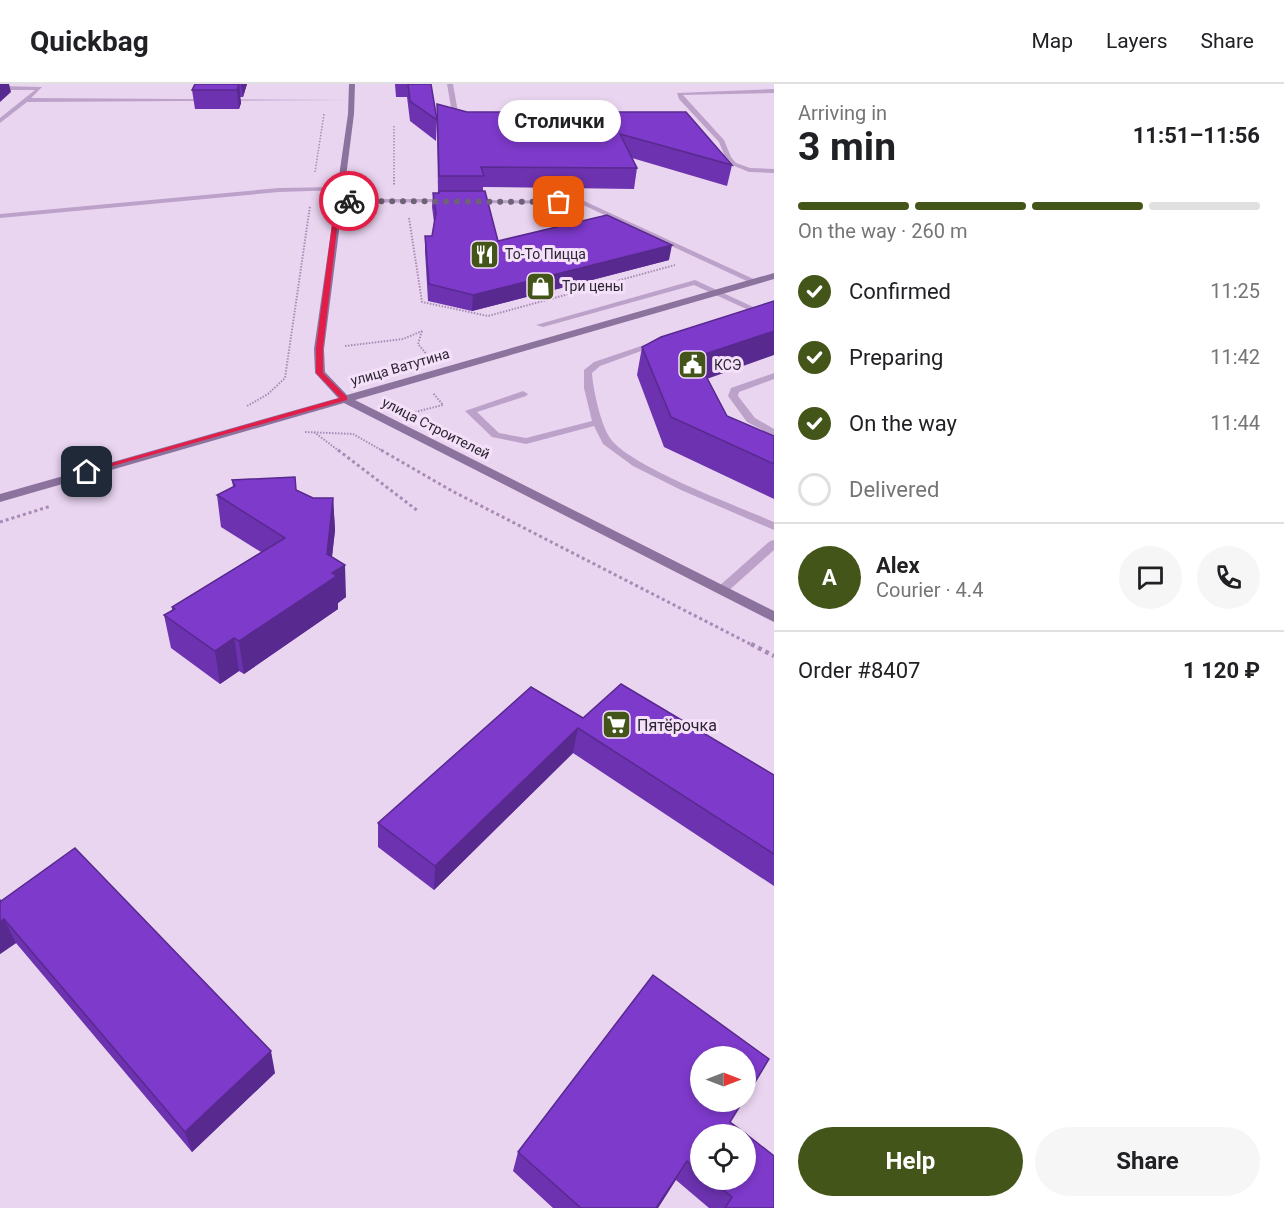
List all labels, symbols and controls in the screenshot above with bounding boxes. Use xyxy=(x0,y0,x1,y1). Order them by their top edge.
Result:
text: Quickbag xyxy=(30,25,149,58)
text: Map xyxy=(1031,29,1073,53)
text: Layers xyxy=(1106,29,1167,53)
text: Share xyxy=(1200,29,1254,53)
callout: Столички xyxy=(498,100,620,142)
text: Arriving in xyxy=(798,101,887,125)
text: Столички xyxy=(514,109,605,133)
text: 11:51–11:56 xyxy=(1133,123,1260,148)
text: 3 min xyxy=(798,124,896,170)
courier xyxy=(319,171,379,231)
pin xyxy=(533,176,584,227)
icon: bike xyxy=(333,185,366,218)
icon: bag xyxy=(542,185,575,218)
text: On the way · 260 m xyxy=(798,219,967,243)
restaurant icon: То-То Пицца xyxy=(468,238,500,270)
place label: То-То Пицца xyxy=(505,246,586,262)
shop icon: Три цены xyxy=(525,270,557,302)
icon: check xyxy=(798,275,831,308)
place label: Три цены xyxy=(562,278,624,294)
text: Confirmed xyxy=(849,279,951,304)
text: 11:25 xyxy=(1210,279,1260,303)
icon: check xyxy=(798,341,831,374)
street label: улица Ватутина xyxy=(349,345,451,389)
text: Preparing xyxy=(849,345,943,370)
text: 11:42 xyxy=(1210,345,1260,369)
public building icon: КСЭ xyxy=(677,349,709,381)
place label: КСЭ xyxy=(714,357,741,373)
street label: улица Строителей xyxy=(379,394,493,462)
icon: check xyxy=(798,407,831,440)
text: On the way xyxy=(849,411,957,436)
text: 11:44 xyxy=(1210,411,1260,435)
pin xyxy=(61,446,112,497)
icon: home xyxy=(70,455,103,488)
text: Delivered xyxy=(849,477,939,502)
button: chat xyxy=(1119,546,1182,609)
button: phone xyxy=(1197,546,1260,609)
text: Alex xyxy=(876,553,920,578)
text: A xyxy=(822,565,837,590)
text: Courier · 4.4 xyxy=(876,578,983,602)
text: Order #8407 xyxy=(798,658,920,683)
text: 1 120 ₽ xyxy=(1183,658,1260,683)
supermarket icon: Пятёрочка xyxy=(600,709,632,741)
place label: Пятёрочка xyxy=(637,716,717,735)
north arrow xyxy=(690,1046,756,1112)
map controls xyxy=(690,1046,756,1190)
button: locate xyxy=(690,1124,756,1190)
button: Help xyxy=(798,1127,1023,1196)
button: Share xyxy=(1035,1127,1260,1196)

